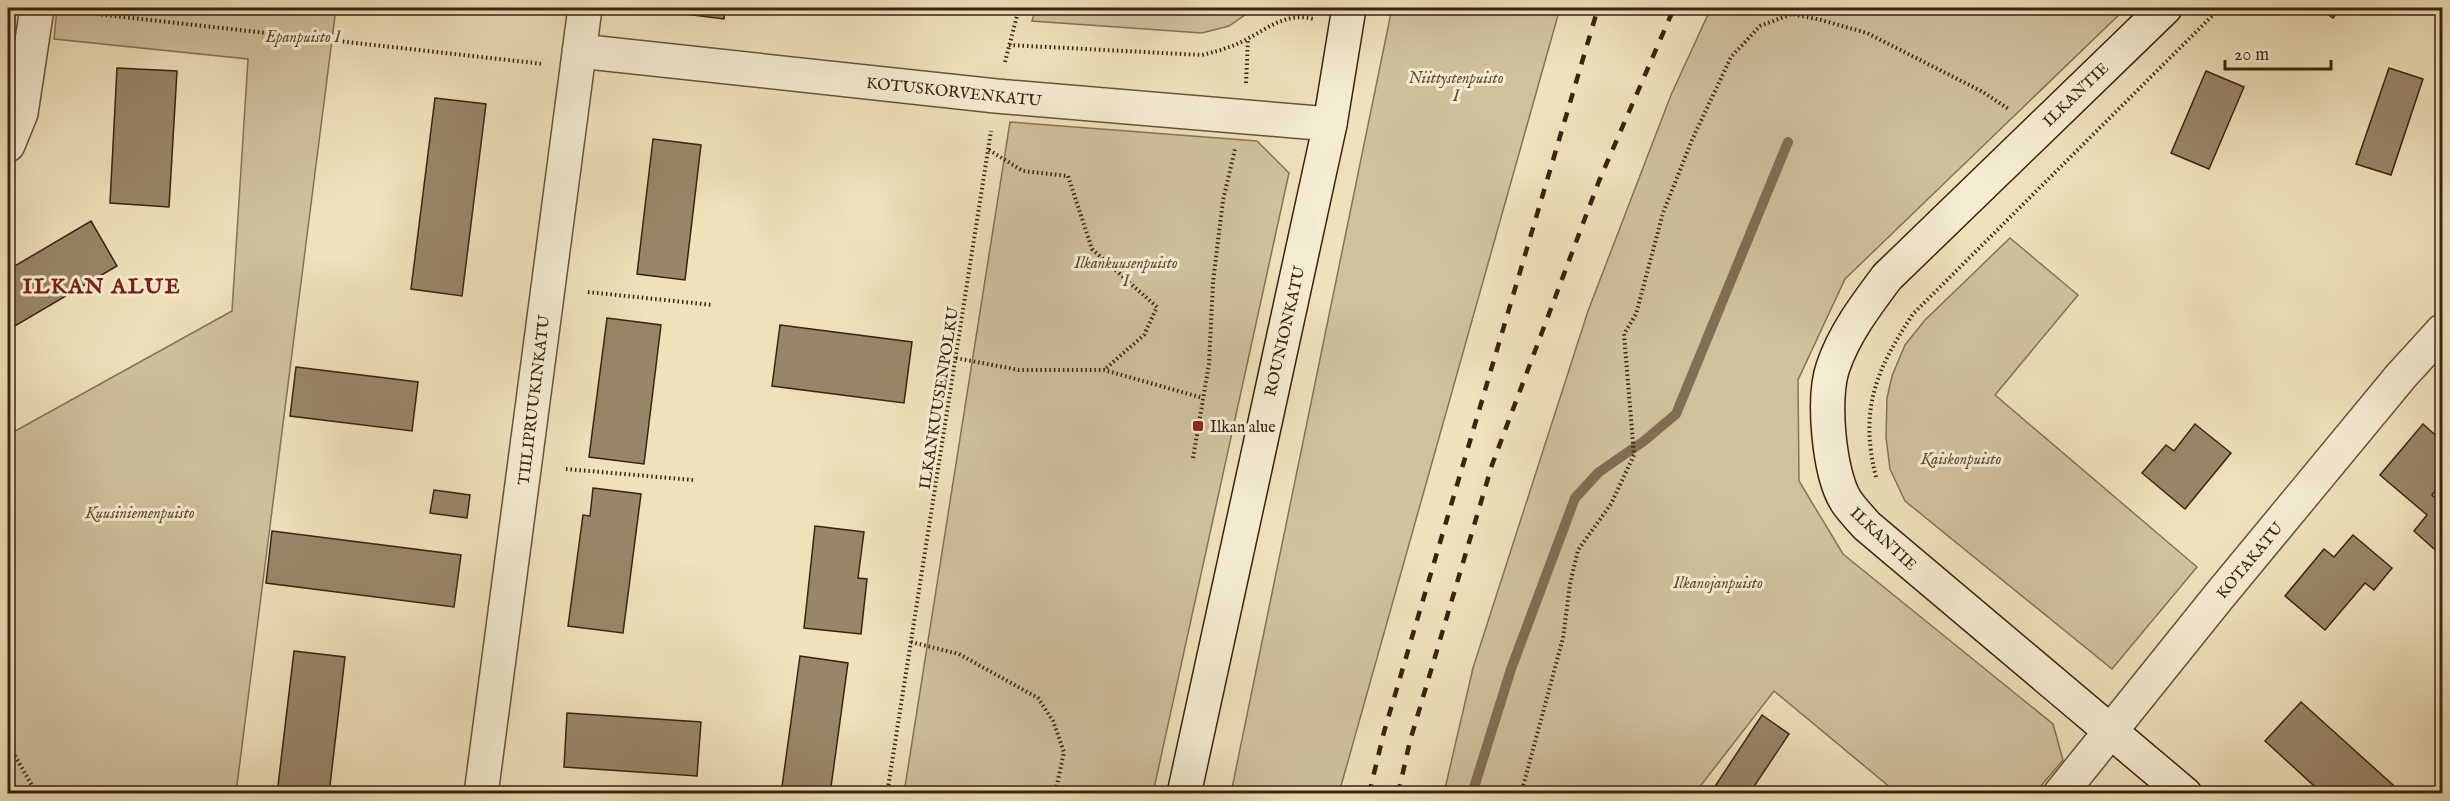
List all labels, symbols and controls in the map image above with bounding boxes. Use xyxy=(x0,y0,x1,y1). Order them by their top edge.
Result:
park label: Epanpuisto I xyxy=(264,28,342,48)
scale bar xyxy=(2225,33,2332,71)
text: 20 m xyxy=(2234,44,2269,67)
street label: ILKANTIE xyxy=(2039,59,2114,132)
park label: Niittystenpuisto I xyxy=(1409,69,1504,107)
street label: KOTUSKORVENKATU xyxy=(865,74,1043,112)
park label: Ilkankuusenpuisto I xyxy=(1073,254,1178,292)
street label: ROUNIONKATU xyxy=(1261,264,1311,399)
district label: ILKAN ALUE xyxy=(23,273,181,301)
street label: ILKANKUUSENPOLKU xyxy=(916,305,964,491)
street label: TIILIPRUUKINKATU xyxy=(515,314,555,486)
place label: Ilkan alue xyxy=(1210,418,1276,438)
marker: Ilkan alue xyxy=(1191,419,1205,433)
park label: Kaiskonpuisto xyxy=(1920,450,2001,470)
park label: Kuusiniemenpuisto xyxy=(84,504,195,524)
street label: ILKANTIE xyxy=(1845,504,1920,575)
street label: KOTAKATU xyxy=(2213,519,2289,604)
park label: Ilkanojanpuisto xyxy=(1672,574,1763,594)

